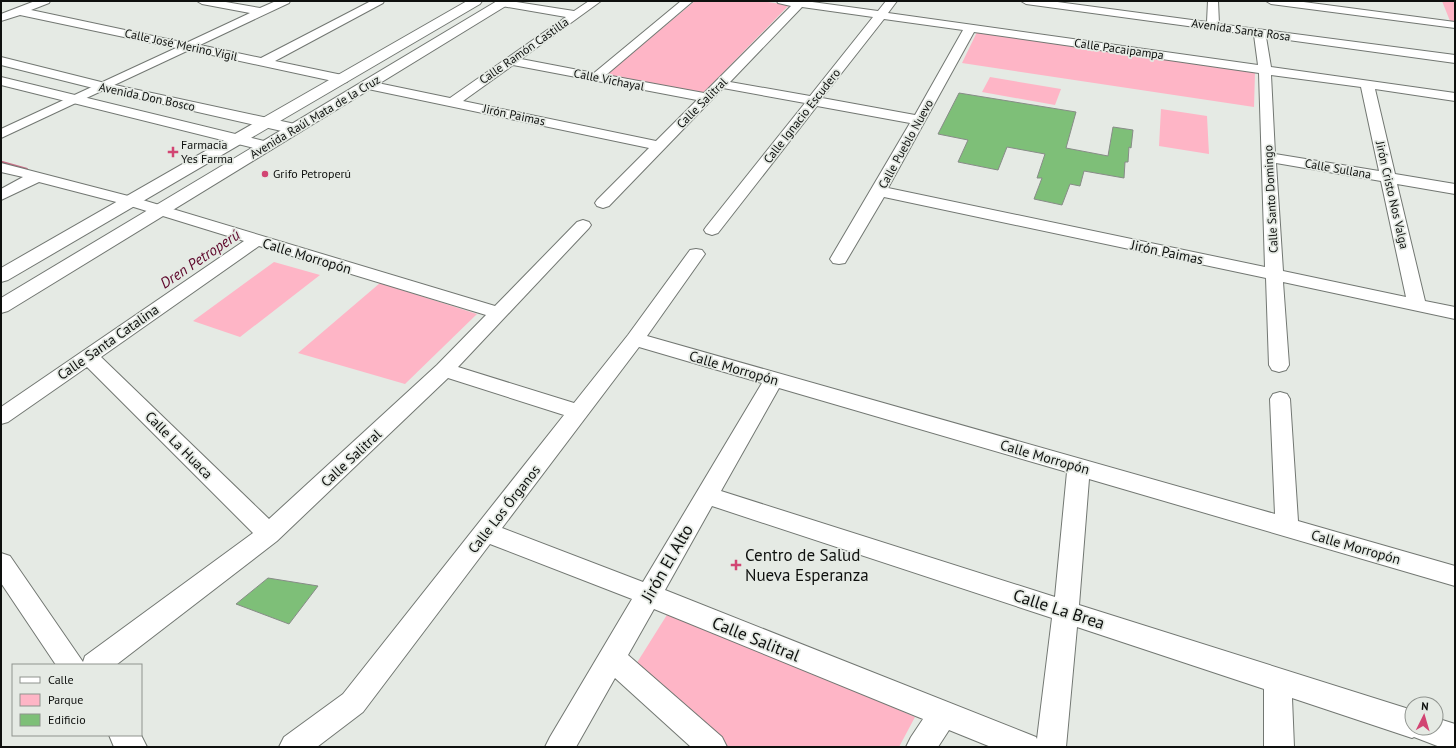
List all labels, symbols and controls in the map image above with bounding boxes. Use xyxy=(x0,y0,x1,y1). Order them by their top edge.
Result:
street label: Calle Ramón Castilla xyxy=(476,14,571,87)
street label: Avenida Santa Rosa xyxy=(1191,15,1292,44)
street label: Calle José Merino Vigil xyxy=(123,25,239,64)
street label: Calle Pacaipampa xyxy=(1073,35,1165,62)
street label: Calle Vichayal xyxy=(573,65,646,94)
street label: Calle Ignacio Escudero xyxy=(760,65,843,166)
street label: Avenida Raúl Mata de la Cruz xyxy=(247,72,383,162)
street label: Calle Salitral xyxy=(673,74,730,131)
street label: Avenida Don Bosco xyxy=(98,79,197,114)
street label: Calle Pueblo Nuevo xyxy=(875,96,936,191)
street label: Jirón Paimas xyxy=(481,100,547,128)
place label: Farmacia Yes Farma xyxy=(181,137,233,166)
street label: Jirón Cristo Nos Valga xyxy=(1373,139,1412,250)
street label: Calle Santo Domingo xyxy=(1260,145,1281,253)
marker: Farmacia Yes Farma xyxy=(168,147,178,157)
street label: Calle Sullana xyxy=(1304,155,1373,182)
place label: Grifo Petroperú xyxy=(273,166,351,181)
marker: Grifo Petroperú xyxy=(260,169,270,179)
water label: Dren Petroperú xyxy=(156,225,244,292)
street label: Calle Morropón xyxy=(260,234,354,278)
street label: Jirón Paimas xyxy=(1128,235,1205,268)
street label: Calle Santa Catalina xyxy=(54,300,162,384)
street label: Calle Morropón xyxy=(687,347,781,389)
street label: Calle La Huaca xyxy=(141,407,217,483)
street label: Calle Salitral xyxy=(317,425,385,491)
street label: Calle Morropón xyxy=(998,436,1092,478)
street label: Calle Los Órganos xyxy=(464,461,544,557)
street label: Jirón El Alto xyxy=(635,520,698,607)
street label: Calle Morropón xyxy=(1309,526,1403,568)
place label: Centro de Salud Nueva Esperanza xyxy=(745,544,869,586)
marker: Centro de Salud Nueva Esperanza xyxy=(730,559,742,571)
street label: Calle La Brea xyxy=(1010,584,1108,634)
street label: Calle Salitral xyxy=(709,611,803,667)
legend xyxy=(12,664,142,736)
text: Calle xyxy=(48,672,74,687)
text: Parque xyxy=(48,692,83,707)
north arrow xyxy=(1404,696,1444,736)
text: N xyxy=(1421,699,1429,713)
text: Edificio xyxy=(48,712,86,727)

